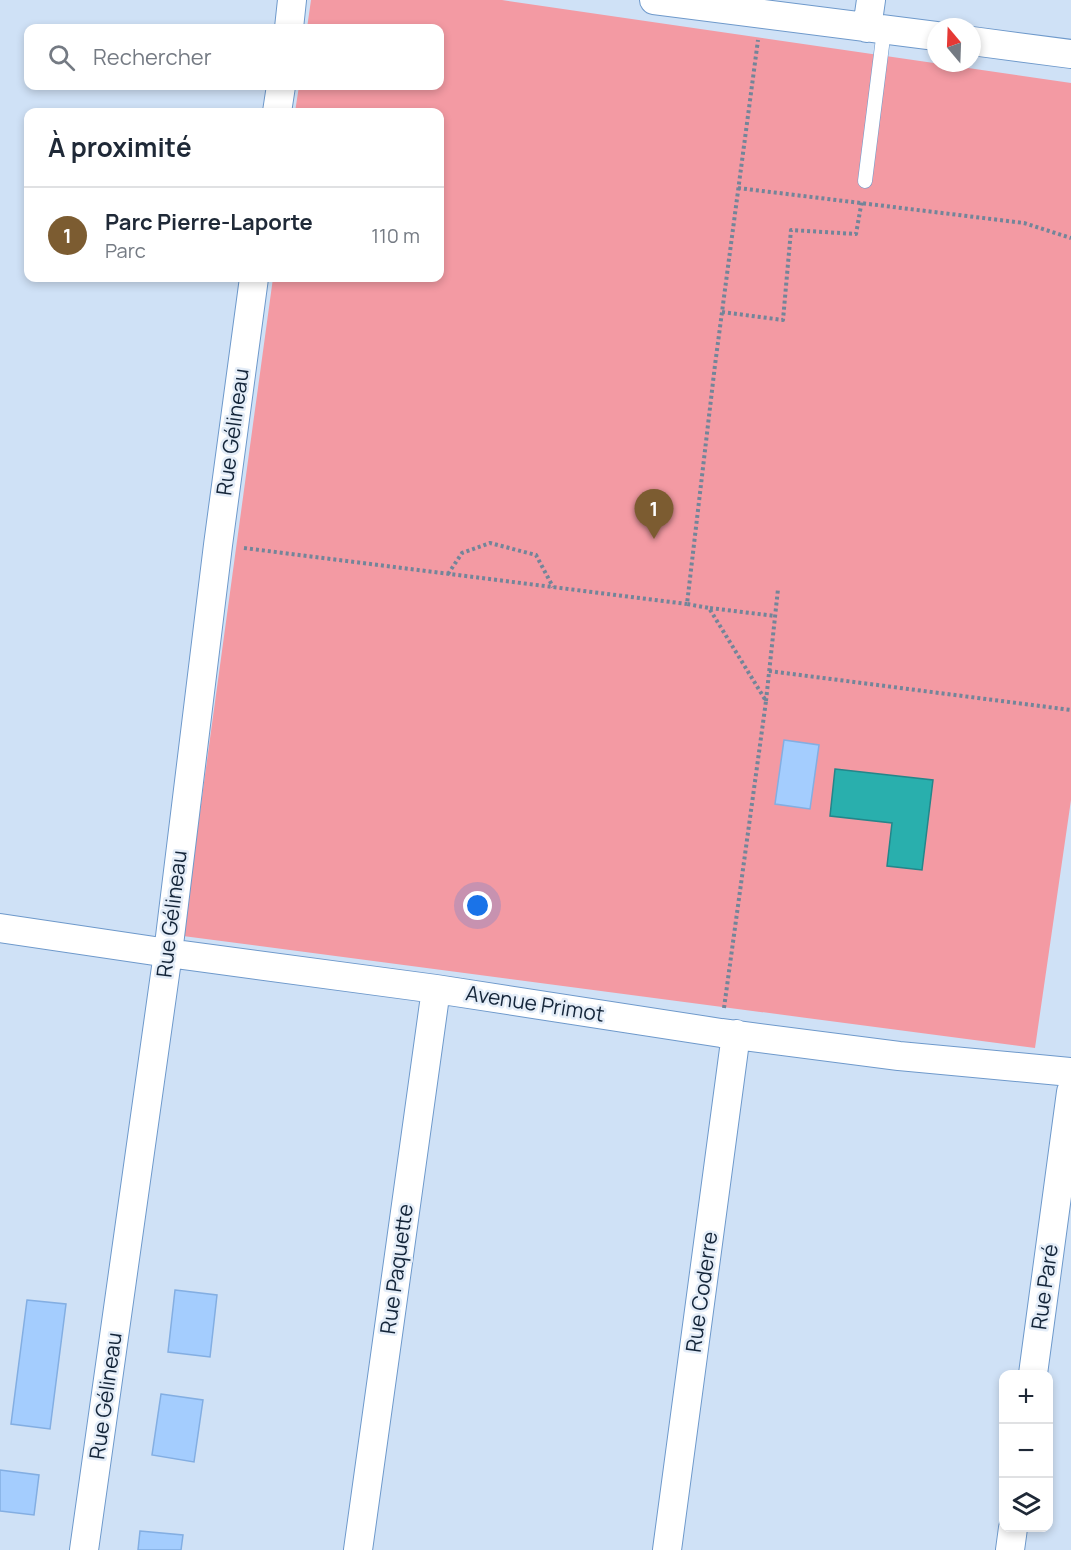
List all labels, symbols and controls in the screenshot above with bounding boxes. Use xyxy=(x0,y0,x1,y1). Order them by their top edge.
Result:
north arrow xyxy=(927,18,981,72)
search box xyxy=(24,24,444,90)
icon: search xyxy=(45,41,78,74)
text: Rechercher xyxy=(93,42,212,72)
text: À proximité xyxy=(48,129,192,165)
text: Parc Pierre-Laporte xyxy=(105,207,313,237)
text: 1 xyxy=(63,222,72,249)
text: 110 m xyxy=(371,222,420,249)
text: Parc xyxy=(105,237,146,264)
street label: Rue Gélineau xyxy=(209,367,255,497)
pin: 1 xyxy=(634,490,674,539)
street label: Rue Gélineau xyxy=(149,849,193,979)
your location xyxy=(463,891,492,920)
street label: Avenue Primot xyxy=(464,978,606,1028)
street label: Rue Paquette xyxy=(373,1202,419,1336)
street label: Rue Coderre xyxy=(679,1230,723,1354)
street label: Rue Paré xyxy=(1024,1242,1064,1331)
street label: Rue Gélineau xyxy=(82,1331,128,1461)
map controls xyxy=(999,1370,1053,1532)
button: + xyxy=(999,1370,1053,1424)
button: − xyxy=(999,1424,1053,1478)
button: layers xyxy=(999,1478,1053,1532)

